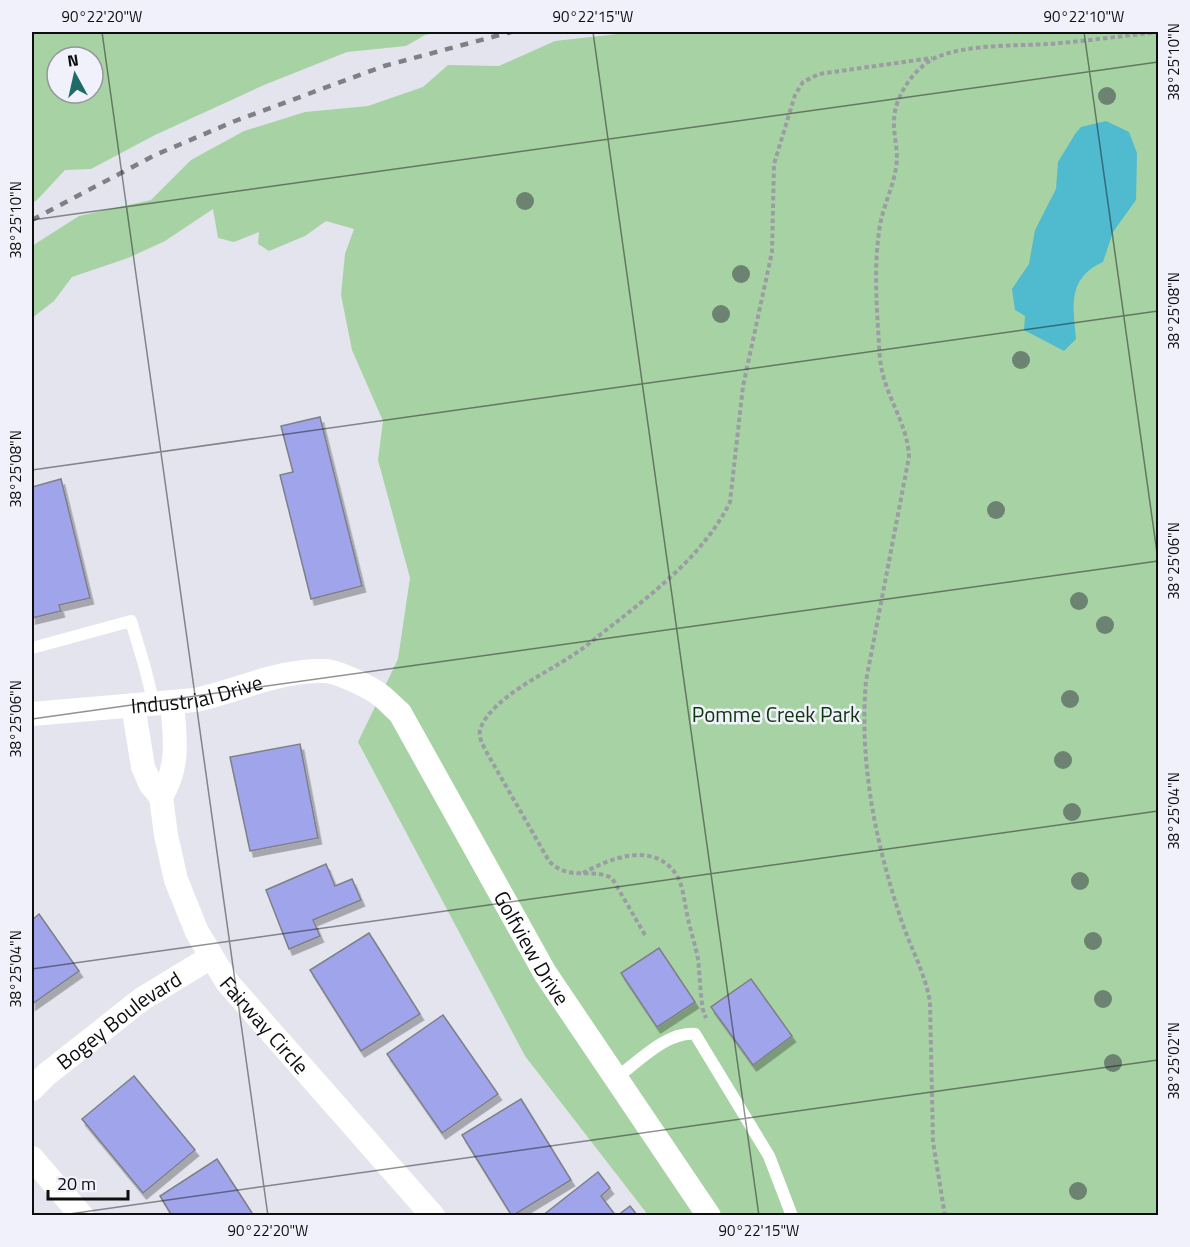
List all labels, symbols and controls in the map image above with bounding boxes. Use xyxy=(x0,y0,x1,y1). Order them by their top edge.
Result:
text: 90°22'20"W xyxy=(62,5,142,28)
text: 90°22'15"W xyxy=(553,5,633,28)
text: 90°22'10"W xyxy=(1044,5,1124,28)
text: 38°25'10"N xyxy=(1162,23,1185,101)
north arrow xyxy=(45,45,105,105)
text: N xyxy=(66,47,80,73)
text: 38°25'10"N xyxy=(4,181,27,259)
text: 38°25'08"N xyxy=(1162,272,1185,350)
text: 38°25'08"N xyxy=(4,430,27,508)
text: 38°25'06"N xyxy=(1162,522,1185,600)
street label: Industrial Drive xyxy=(129,665,266,721)
text: 38°25'06"N xyxy=(4,680,27,758)
park label: Pomme Creek Park xyxy=(692,698,860,730)
text: 38°25'04"N xyxy=(1162,772,1185,850)
street label: Golfview Drive xyxy=(486,885,578,1011)
text: 38°25'04"N xyxy=(4,930,27,1008)
street label: Bogey Boulevard xyxy=(49,963,187,1077)
street label: Fairway Circle xyxy=(213,969,317,1081)
text: 38°25'02"N xyxy=(1162,1022,1185,1100)
scale bar xyxy=(48,1163,128,1201)
text: 20 m xyxy=(57,1170,96,1197)
text: 90°22'20"W xyxy=(228,1219,308,1242)
text: 90°22'15"W xyxy=(719,1219,799,1242)

